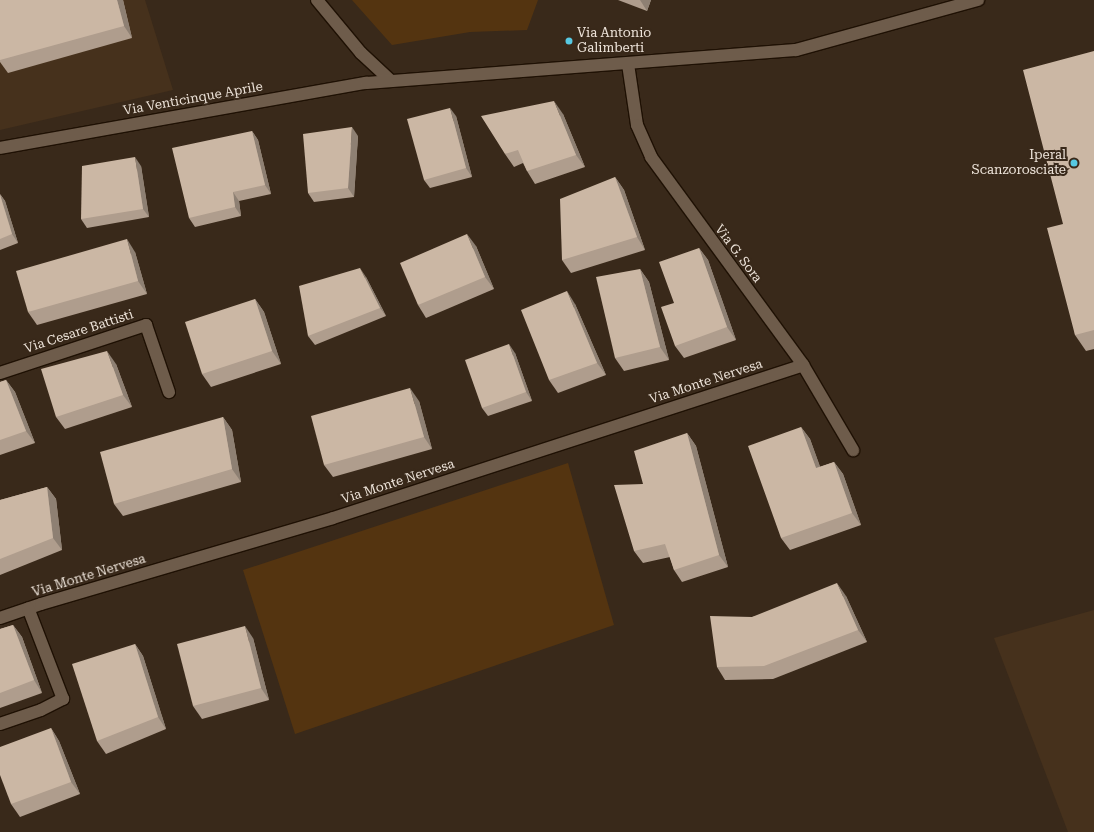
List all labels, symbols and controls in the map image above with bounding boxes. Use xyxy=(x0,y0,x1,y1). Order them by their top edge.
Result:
place label: Via Antonio Galimberti xyxy=(577,26,651,57)
marker: Via Antonio Galimberti xyxy=(564,36,574,46)
street label: Via Venticinque Aprile xyxy=(122,79,264,119)
place label: Iperal Scanzorosciate xyxy=(971,148,1066,179)
marker: Iperal Scanzorosciate xyxy=(1069,158,1079,168)
street label: Via G. Sora xyxy=(711,222,765,286)
street label: Via Cesare Battisti xyxy=(23,307,135,357)
street label: Via Monte Nervesa xyxy=(648,356,764,408)
street label: Via Monte Nervesa xyxy=(340,456,456,508)
street label: Via Monte Nervesa xyxy=(30,551,148,601)

